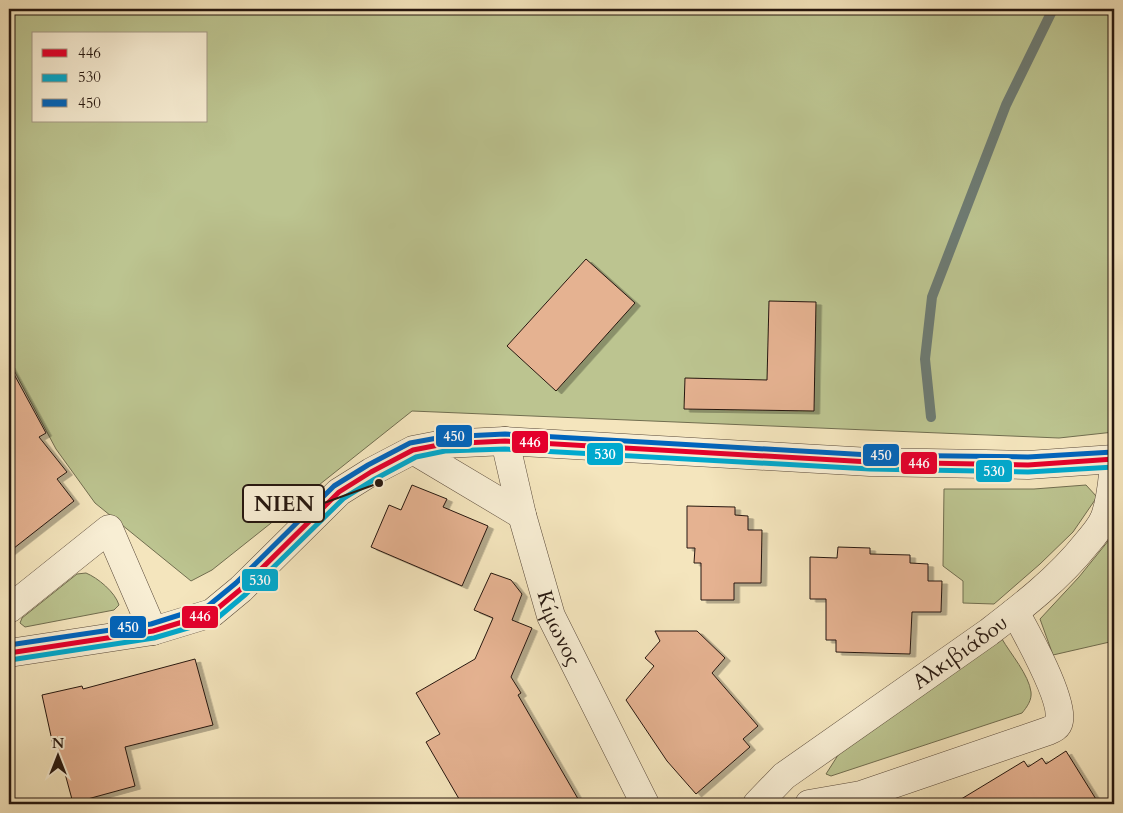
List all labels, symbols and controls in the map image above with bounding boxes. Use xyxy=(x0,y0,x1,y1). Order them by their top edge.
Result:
legend xyxy=(32,32,208,122)
text: 446 xyxy=(78,43,101,63)
text: 530 xyxy=(78,67,101,87)
text: 450 xyxy=(78,93,101,113)
line badge: 450 xyxy=(435,424,473,448)
text: 450 xyxy=(443,427,465,446)
line badge: 446 xyxy=(511,430,549,454)
text: 446 xyxy=(519,433,541,452)
line badge: 530 xyxy=(586,442,624,466)
line badge: 450 xyxy=(862,443,900,467)
text: 530 xyxy=(594,445,616,464)
text: 450 xyxy=(870,446,892,465)
line badge: 446 xyxy=(900,451,938,475)
text: 446 xyxy=(908,454,930,473)
line badge: 530 xyxy=(975,459,1013,483)
text: 530 xyxy=(983,462,1005,481)
callout: ΝΙΕΝ xyxy=(243,485,324,522)
text: ΝΙΕΝ xyxy=(254,489,314,519)
line badge: 530 xyxy=(241,568,279,592)
text: 530 xyxy=(249,571,271,590)
street label: Κίμωνος xyxy=(529,587,588,671)
line badge: 446 xyxy=(181,605,219,629)
text: 446 xyxy=(189,607,211,626)
street label: Αλκιβιάδου xyxy=(907,609,1014,697)
line badge: 450 xyxy=(109,615,147,639)
text: 450 xyxy=(117,618,139,637)
north arrow xyxy=(32,730,82,780)
text: N xyxy=(52,734,64,753)

